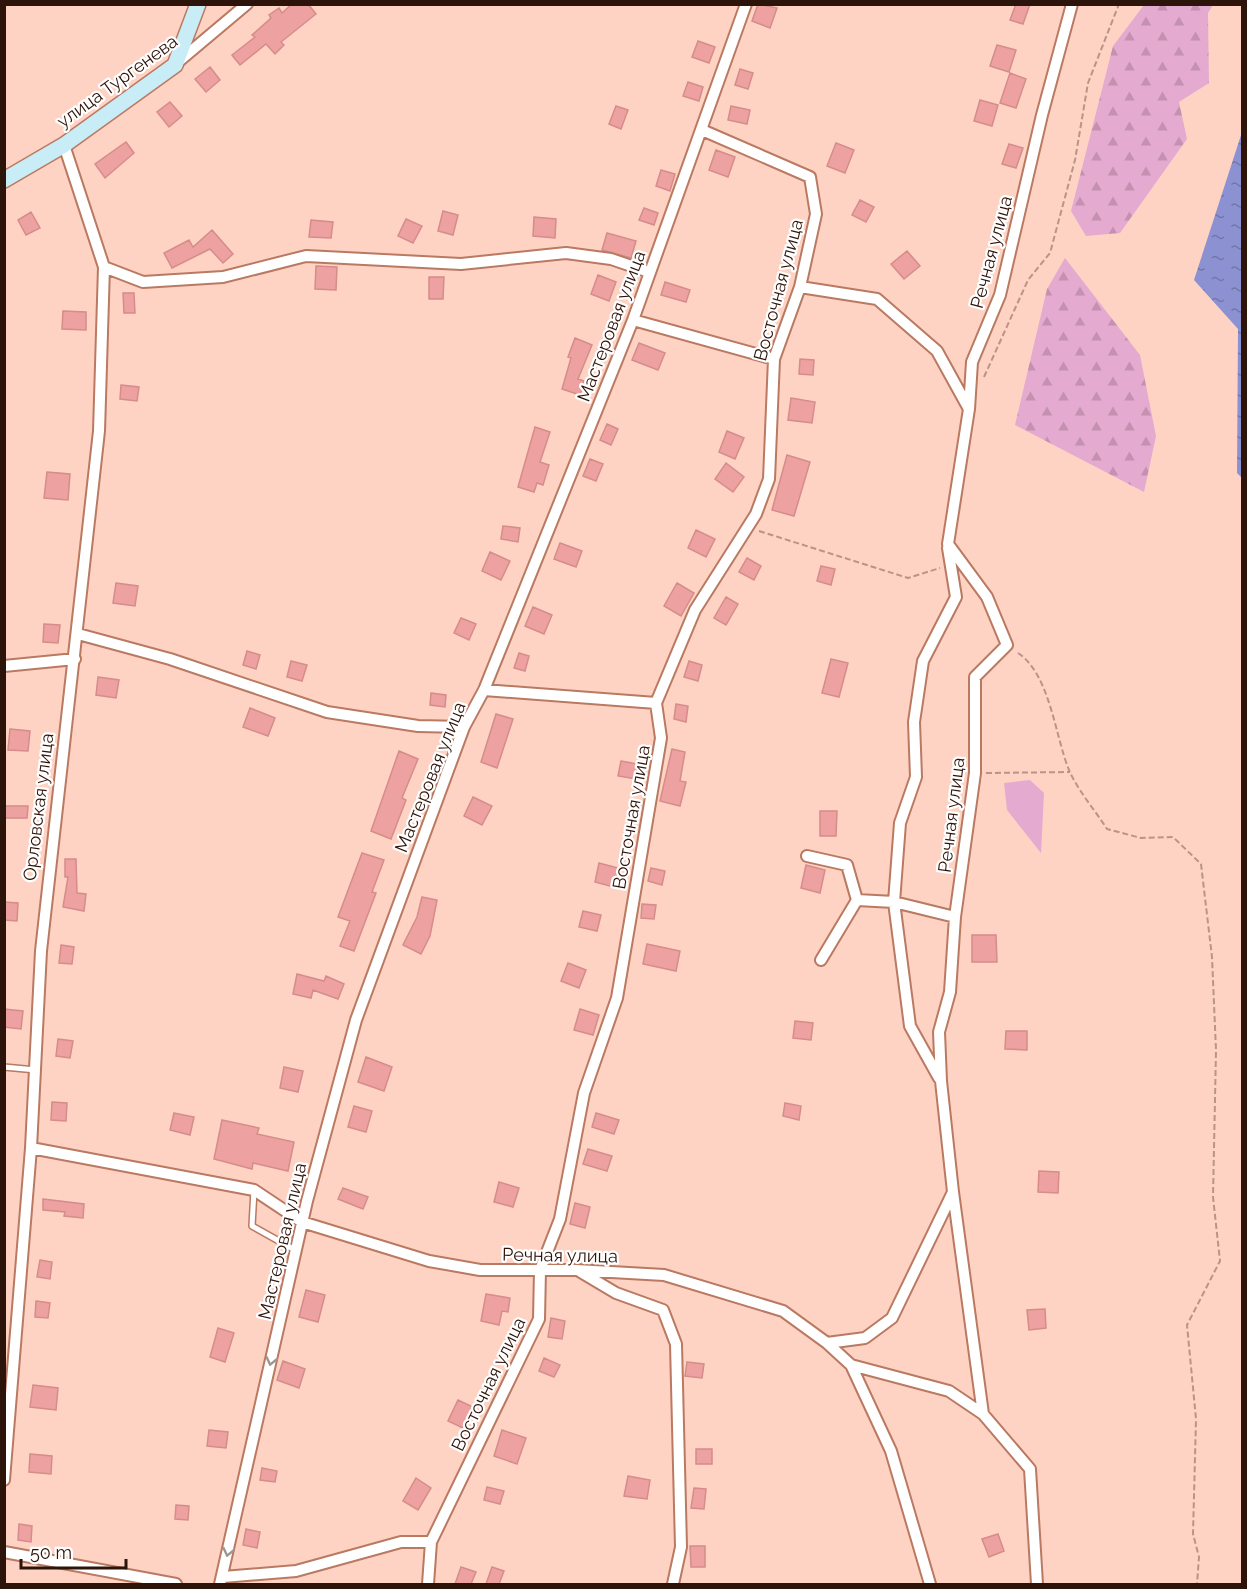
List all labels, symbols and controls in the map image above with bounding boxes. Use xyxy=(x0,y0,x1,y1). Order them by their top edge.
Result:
street label: улица Тургенева xyxy=(53,30,181,132)
street label: Речная улица xyxy=(966,193,1016,311)
street label: Восточная улица xyxy=(749,217,807,363)
street label: Мастеровая улица xyxy=(573,247,649,405)
street label: Мастеровая улица xyxy=(390,699,470,855)
street label: Орловская улица xyxy=(19,732,57,882)
street label: Восточная улица xyxy=(608,743,654,891)
street label: Речная улица xyxy=(934,756,968,874)
street label: Мастеровая улица xyxy=(254,1161,310,1321)
street label: Речная улица xyxy=(502,1243,618,1267)
street label: Восточная улица xyxy=(447,1314,529,1454)
one-way arrow xyxy=(265,1356,278,1366)
scale bar xyxy=(21,1532,126,1570)
text: 50 m xyxy=(30,1542,72,1563)
one-way arrow xyxy=(223,1546,236,1556)

